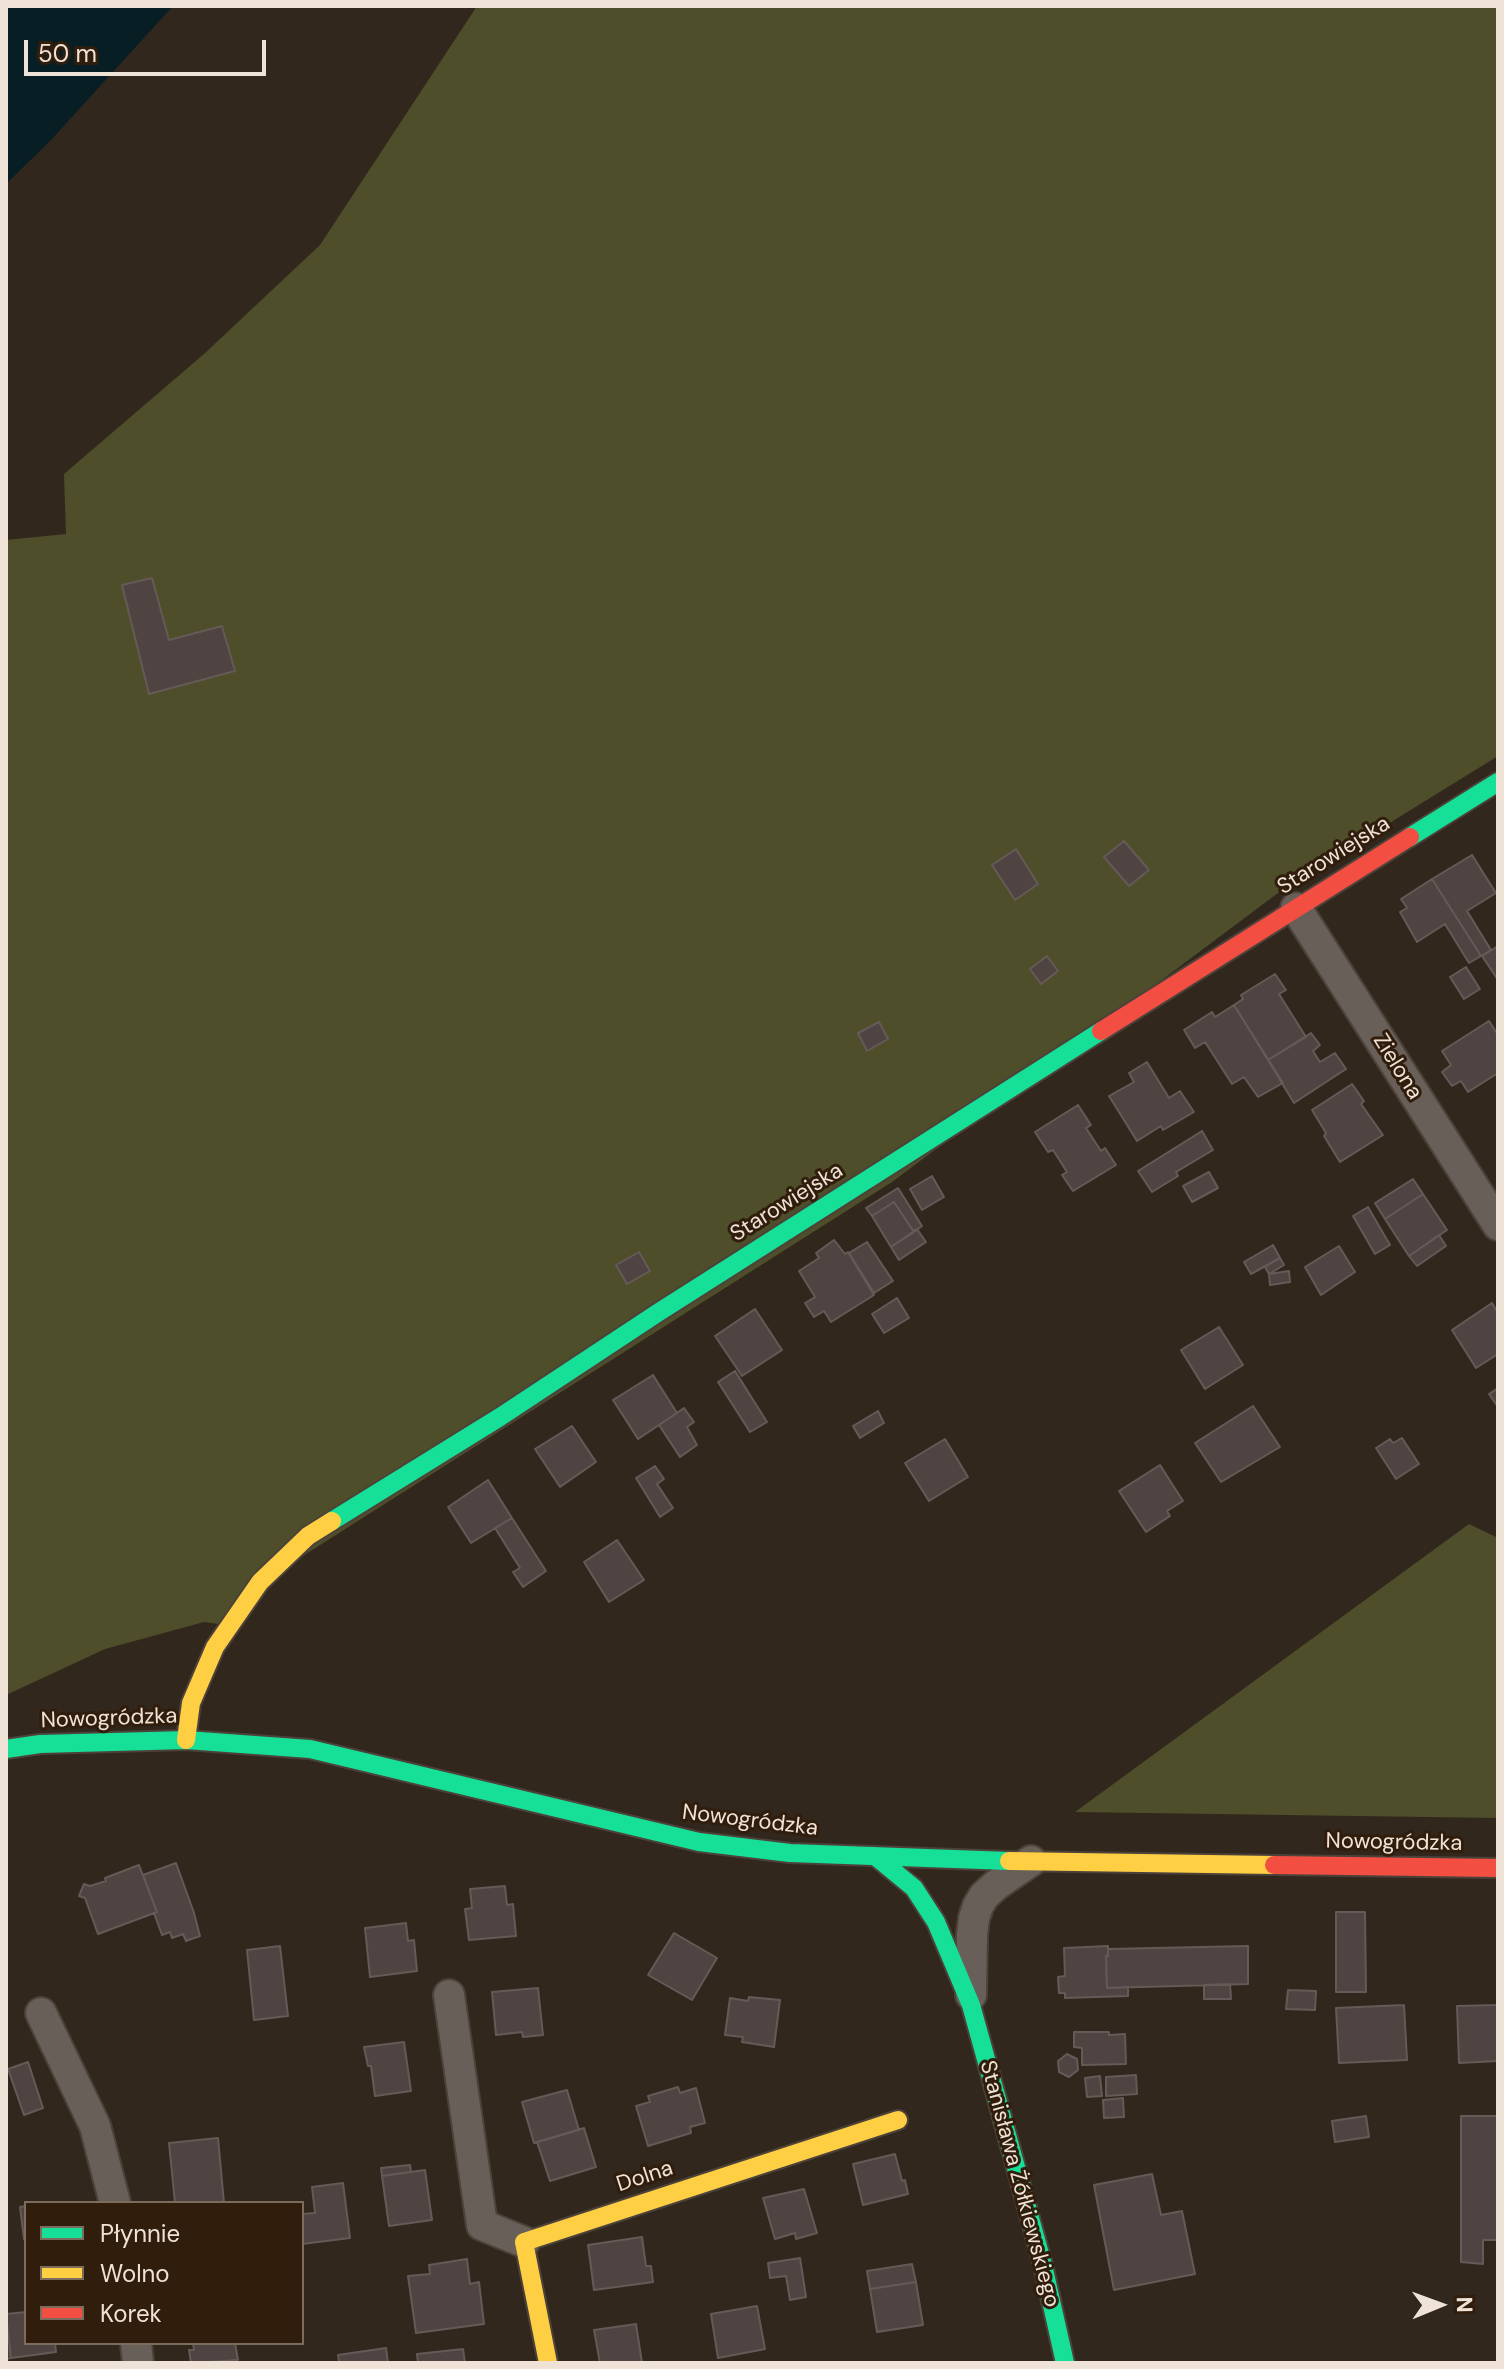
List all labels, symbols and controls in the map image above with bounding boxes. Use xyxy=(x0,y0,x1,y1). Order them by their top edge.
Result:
scale bar xyxy=(28,24,270,74)
text: 50 m xyxy=(38,38,97,69)
street label: Starowiejska xyxy=(1273,811,1395,901)
street label: Zielona xyxy=(1367,1029,1427,1105)
street label: Starowiejska xyxy=(726,1158,848,1248)
street label: Nowogródzka xyxy=(40,1703,178,1735)
street label: Nowogródzka xyxy=(681,1800,819,1842)
street label: Nowogródzka xyxy=(1325,1829,1463,1857)
street label: Stanisława Żółkiewskiego xyxy=(973,2058,1065,2310)
street label: Dolna xyxy=(613,2156,677,2198)
legend xyxy=(24,2201,304,2345)
text: Płynnie xyxy=(100,2218,180,2249)
text: Wolno xyxy=(100,2258,170,2289)
north arrow xyxy=(1400,2265,1480,2345)
text: N xyxy=(1450,2296,1479,2313)
text: Korek xyxy=(100,2298,162,2329)

